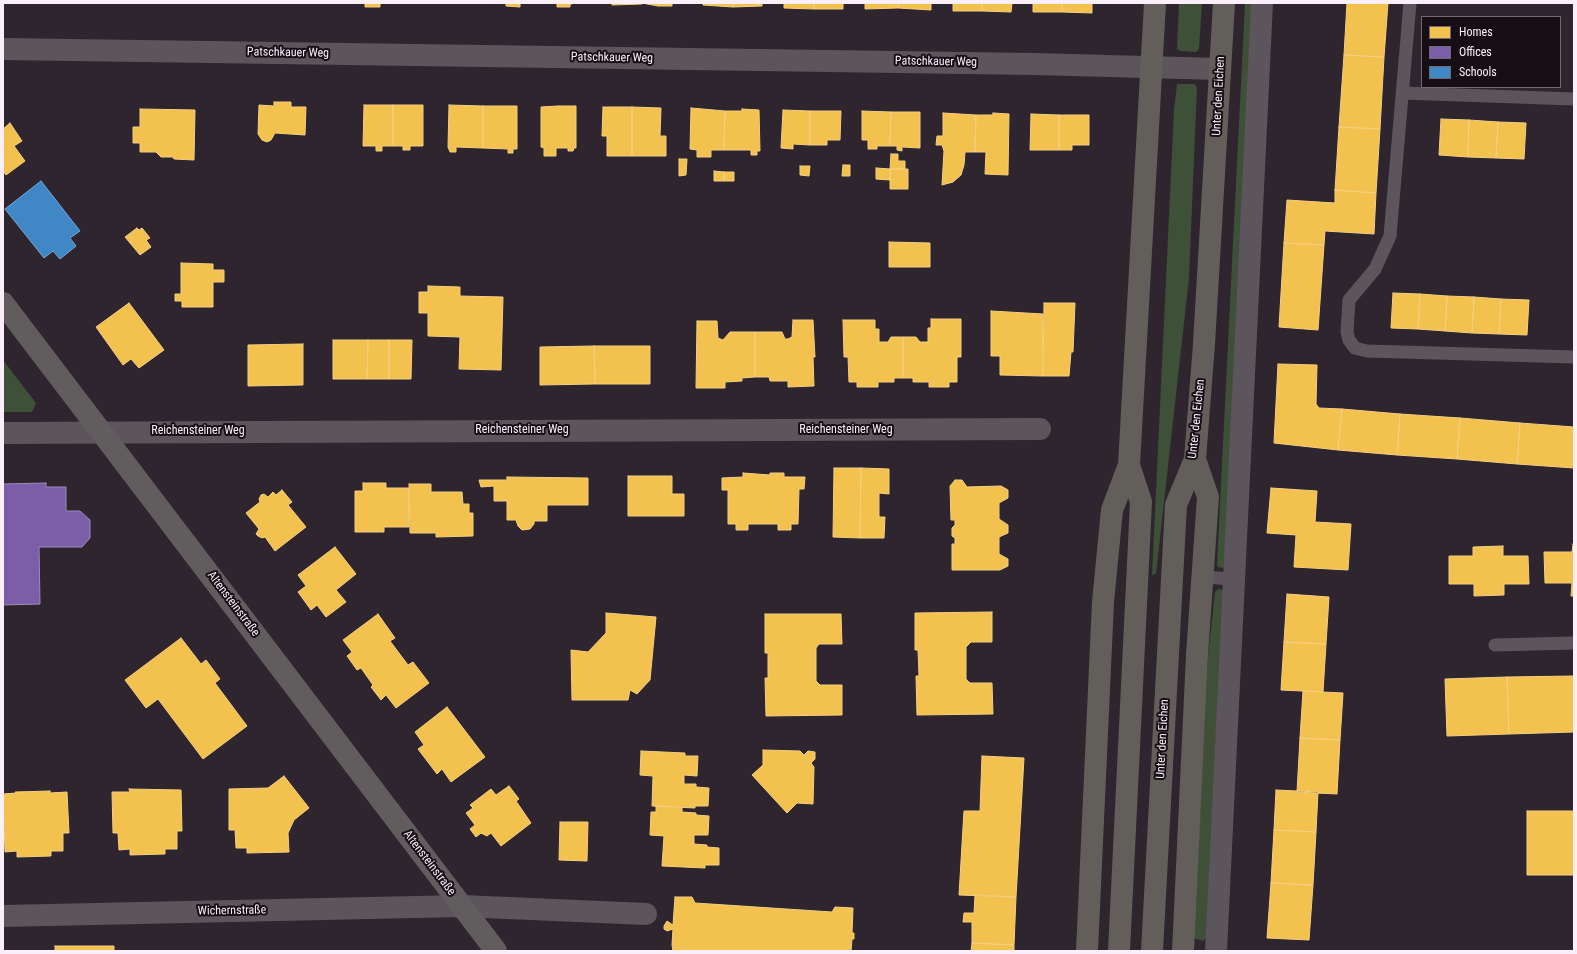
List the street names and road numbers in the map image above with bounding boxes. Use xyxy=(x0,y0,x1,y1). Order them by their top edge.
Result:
street label: Patschkauer Weg xyxy=(247,45,329,61)
street label: Patschkauer Weg xyxy=(571,50,653,66)
street label: Patschkauer Weg xyxy=(895,54,977,70)
street label: Unter den Eichen xyxy=(1210,56,1228,136)
street label: Unter den Eichen xyxy=(1186,379,1208,459)
street label: Reichensteiner Weg xyxy=(475,423,569,437)
street label: Reichensteiner Weg xyxy=(799,423,893,437)
street label: Reichensteiner Weg xyxy=(151,424,245,438)
street label: Altensteinstraße xyxy=(204,569,262,639)
street label: Unter den Eichen xyxy=(1154,699,1172,779)
street label: Altensteinstraße xyxy=(400,828,458,898)
street label: Wichernstraße xyxy=(198,903,266,919)

